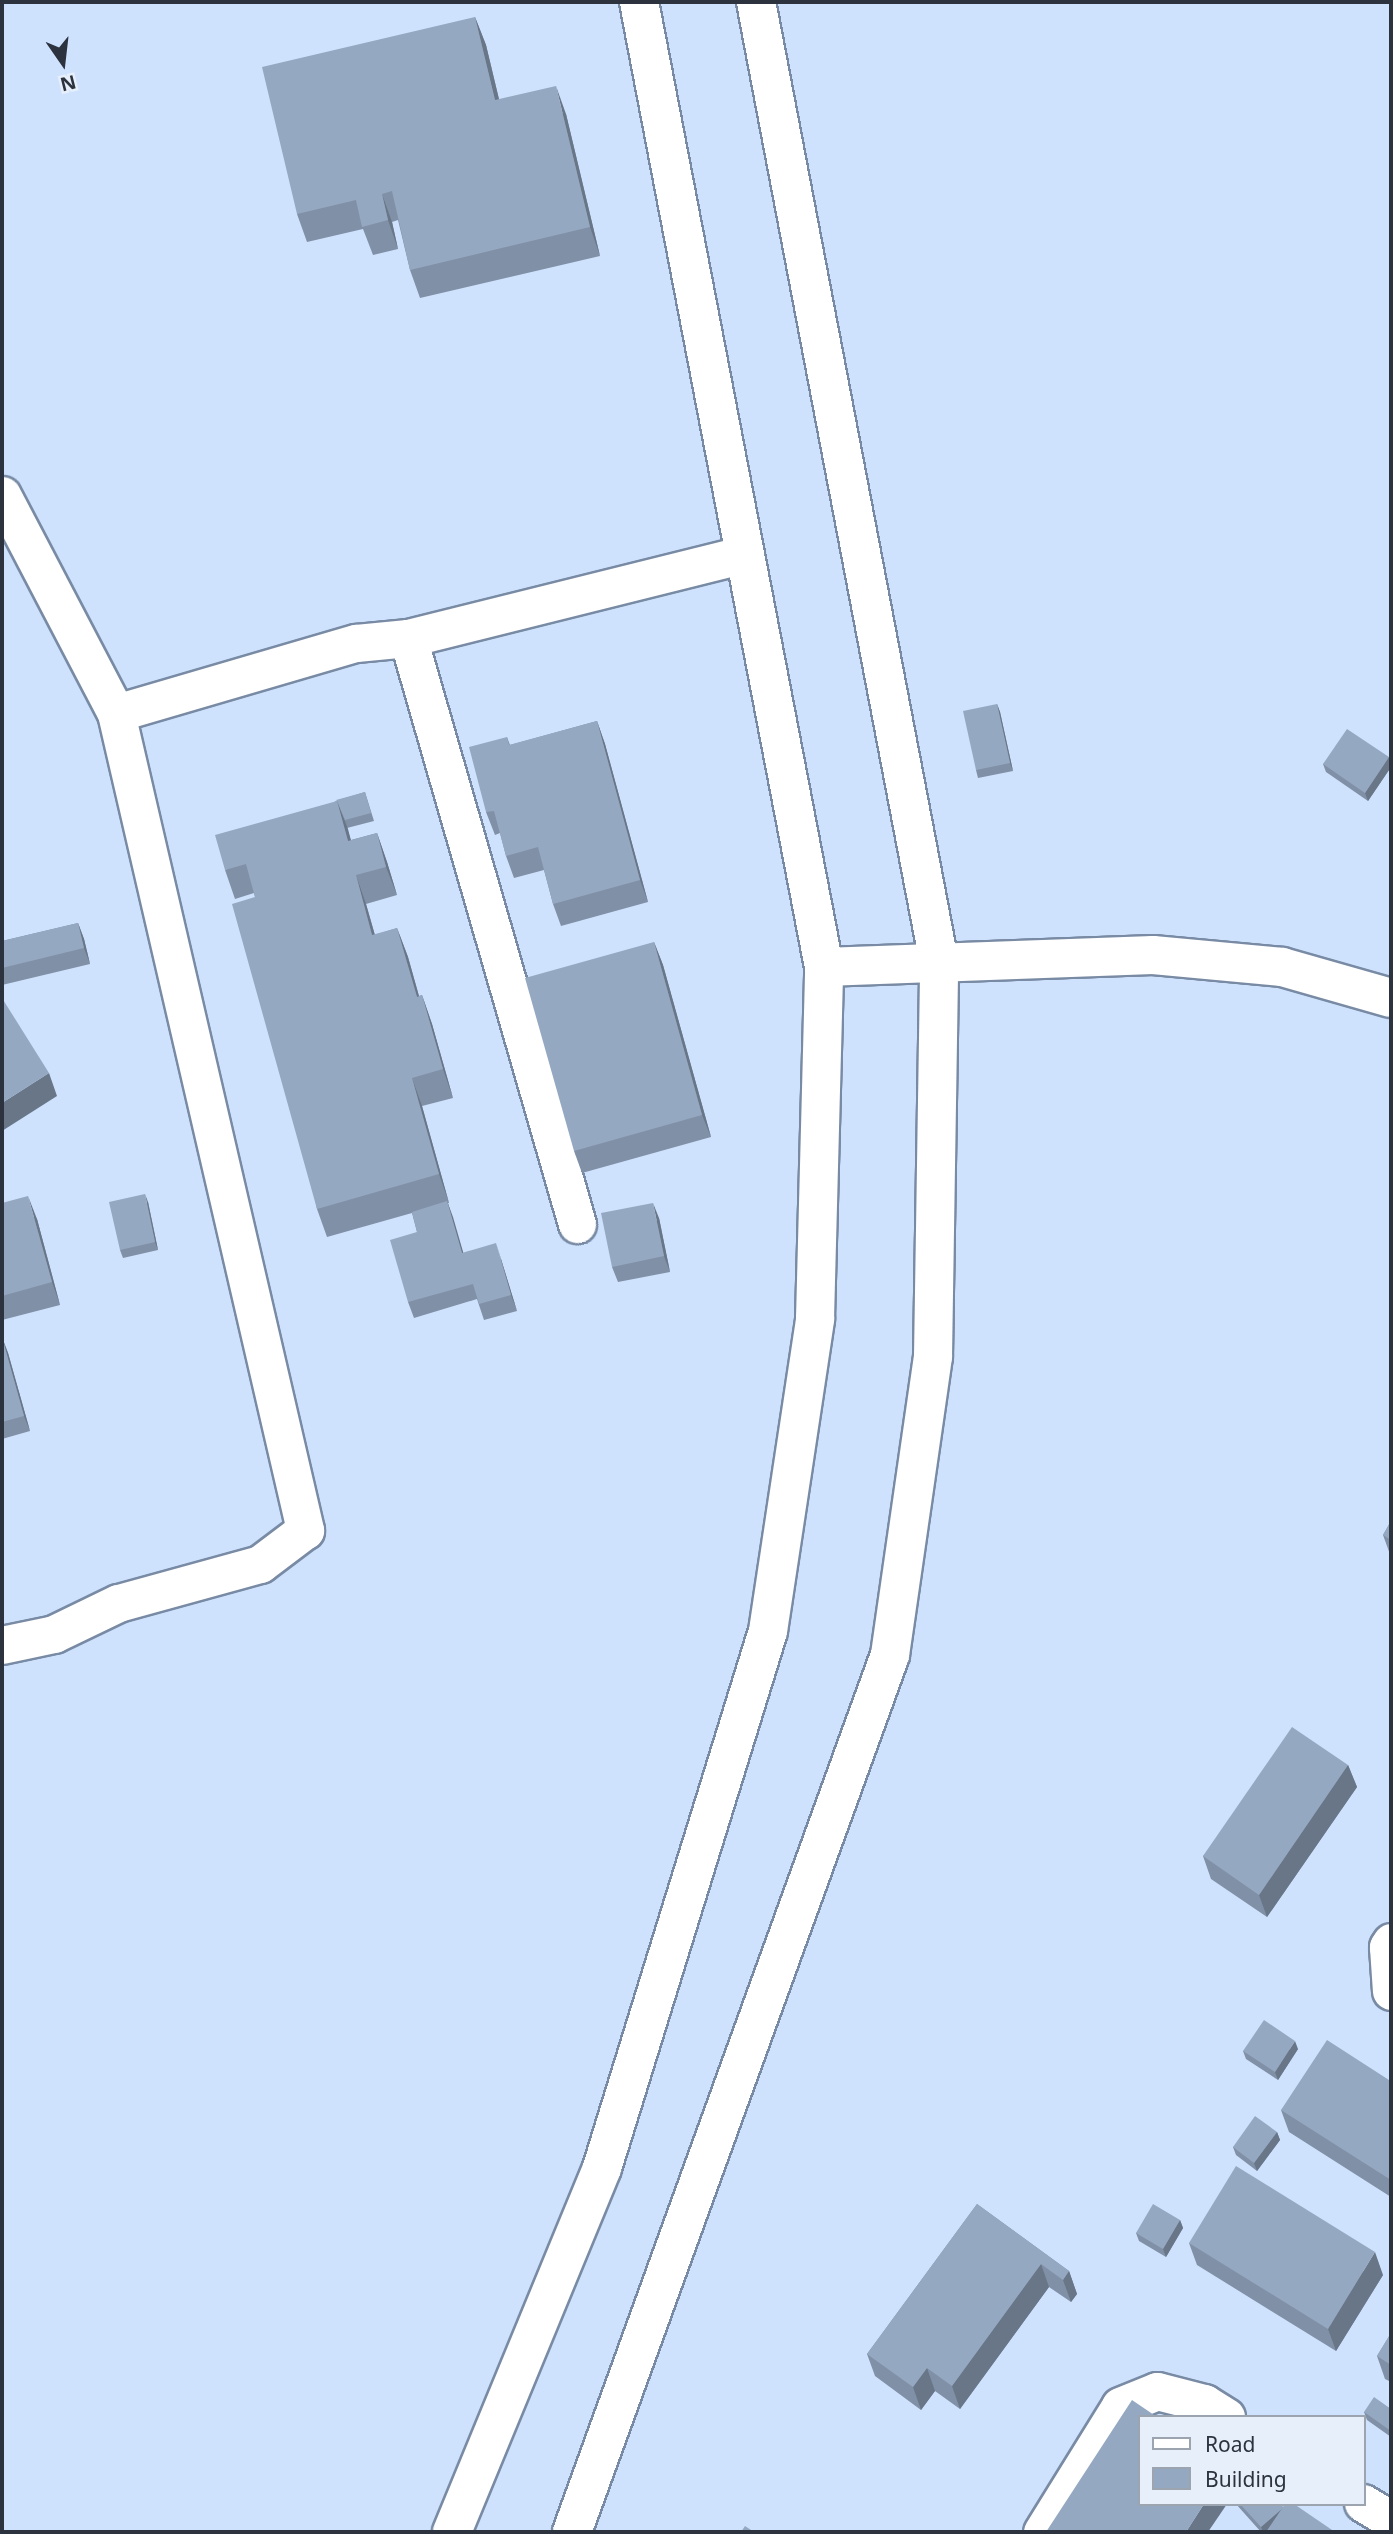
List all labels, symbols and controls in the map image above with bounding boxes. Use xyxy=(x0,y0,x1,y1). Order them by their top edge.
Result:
north arrow xyxy=(28,28,98,98)
text: N xyxy=(57,69,79,98)
legend xyxy=(1138,2415,1365,2506)
text: Road xyxy=(1205,2430,1255,2458)
text: Building xyxy=(1205,2465,1287,2493)

